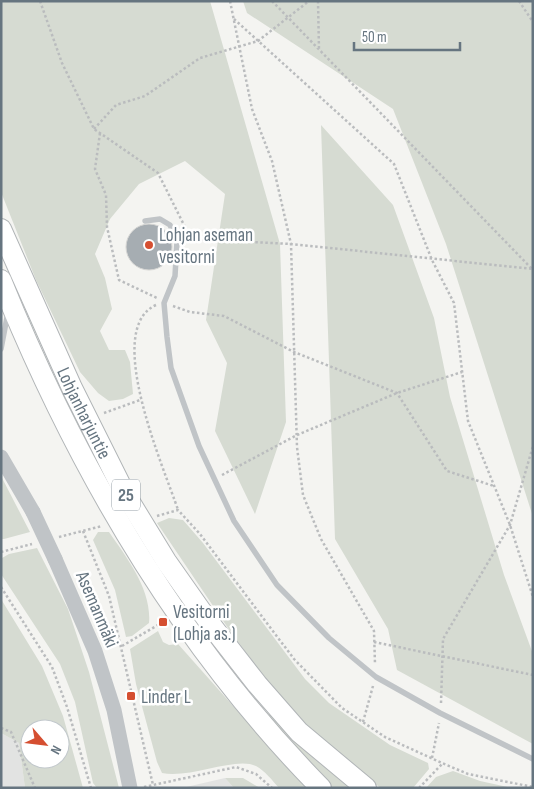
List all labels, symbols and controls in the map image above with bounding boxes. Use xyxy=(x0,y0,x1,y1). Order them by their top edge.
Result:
scale bar xyxy=(354,20,460,52)
text: 50 m xyxy=(362,28,387,47)
place label: Lohjan aseman vesitorni xyxy=(159,224,253,269)
marker: Lohjan aseman vesitorni xyxy=(143,239,155,251)
street label: Lohjanharjuntie xyxy=(51,364,116,463)
road number: 25 xyxy=(112,480,140,510)
street label: Asemanmäki xyxy=(70,567,123,651)
place label: Vesitorni (Lohja as.) xyxy=(173,601,236,646)
marker: Vesitorni (Lohja as.) xyxy=(157,616,169,628)
place label: Linder L xyxy=(141,686,191,709)
marker: Linder L xyxy=(125,690,137,702)
north arrow xyxy=(20,719,70,769)
text: N xyxy=(47,743,65,757)

